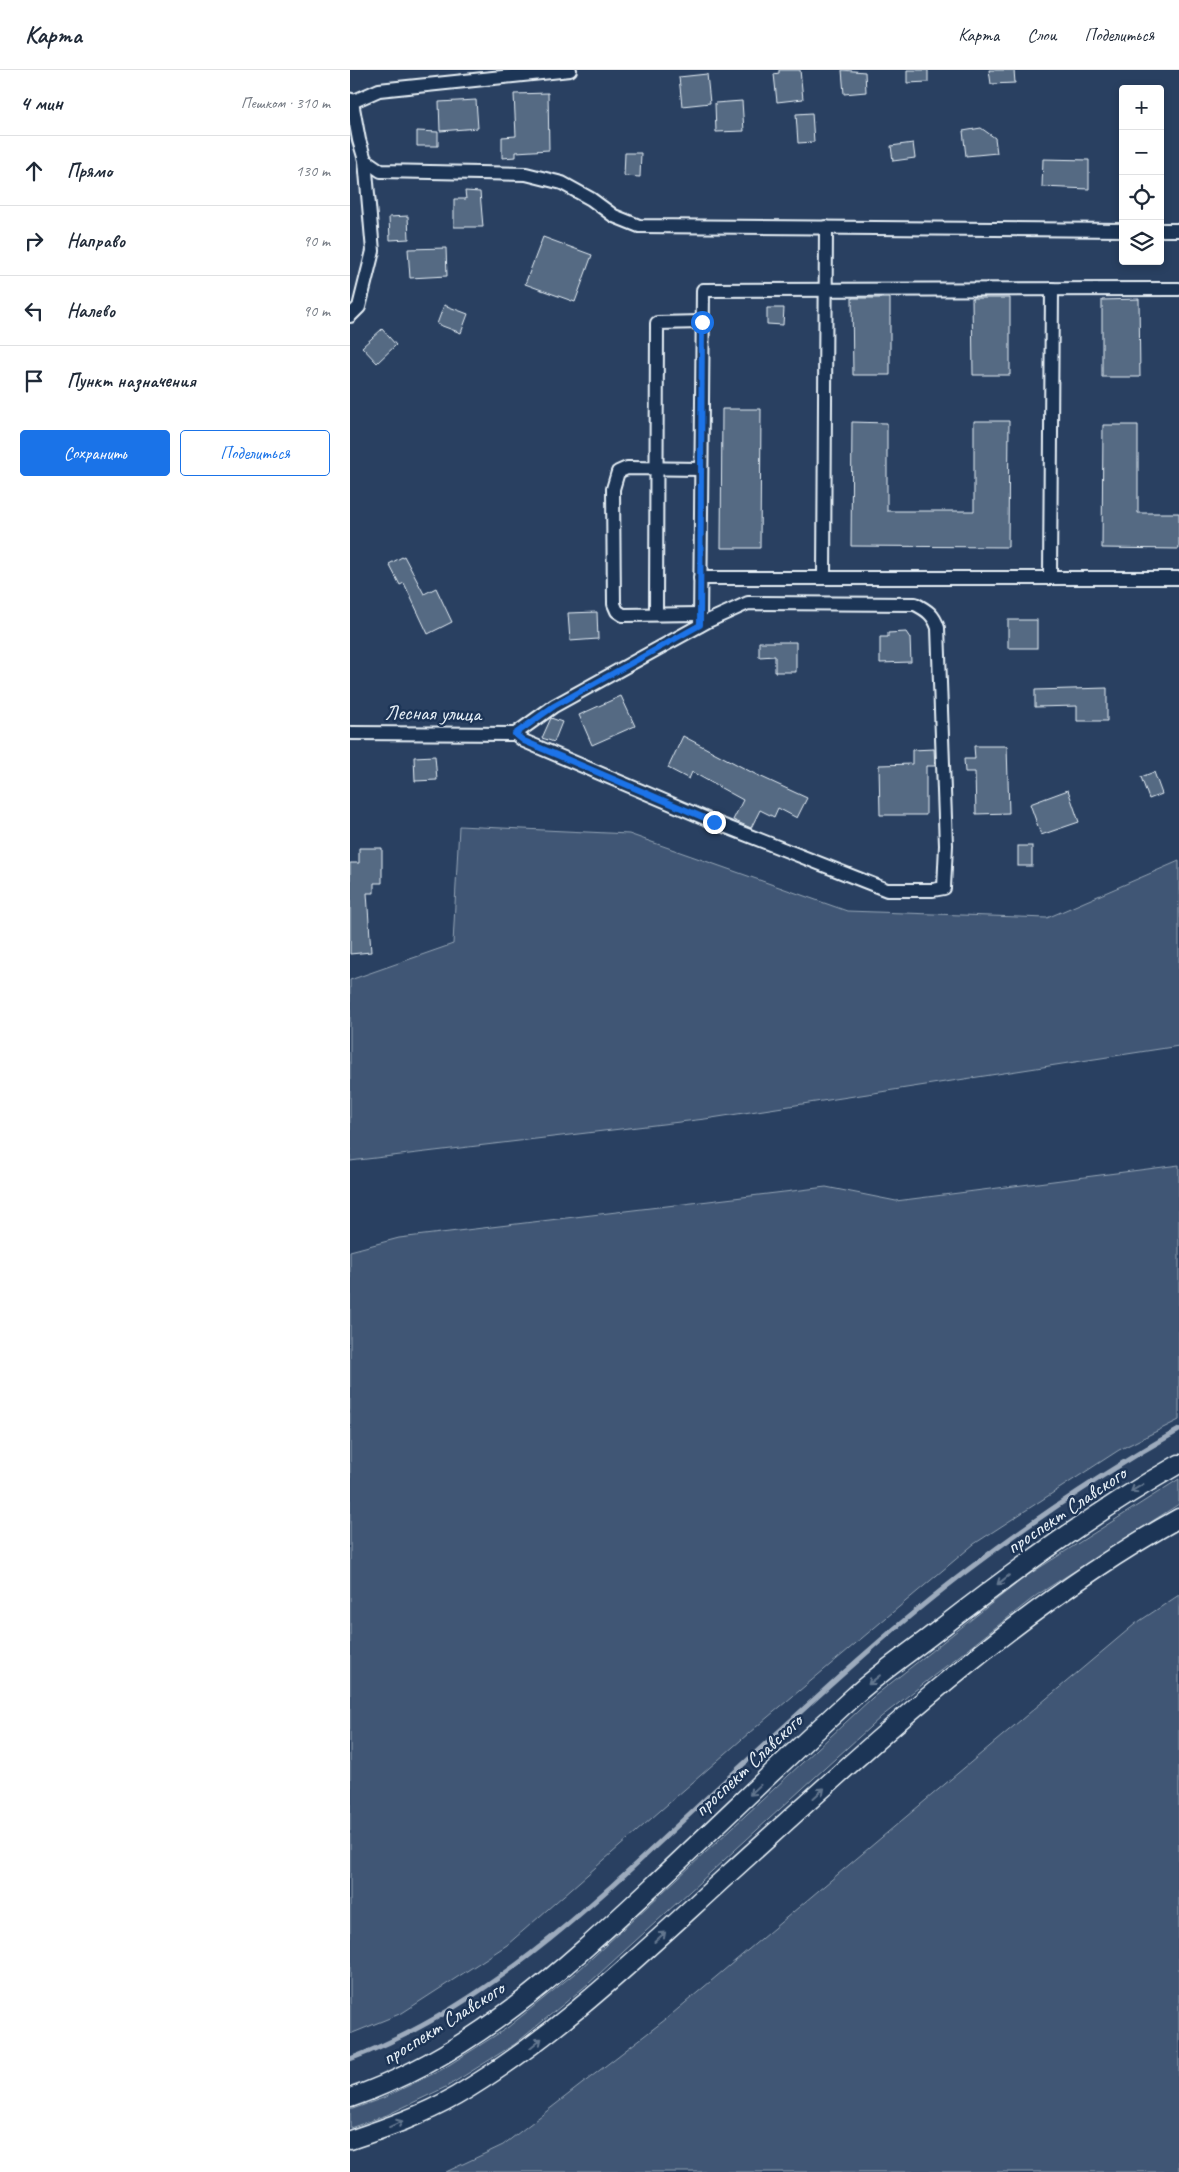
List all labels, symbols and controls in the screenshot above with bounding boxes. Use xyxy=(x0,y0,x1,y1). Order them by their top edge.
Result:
text: Карта xyxy=(25,20,82,50)
text: Карта xyxy=(958,24,999,46)
text: Слои xyxy=(1027,24,1056,46)
text: Поделиться xyxy=(1084,24,1154,46)
map controls xyxy=(1119,85,1164,265)
button: + xyxy=(1119,85,1164,130)
text: 4 мин xyxy=(20,90,63,116)
text: Пешком · 310 m xyxy=(241,93,330,113)
button: − xyxy=(1119,130,1164,175)
icon: ahead xyxy=(20,157,48,185)
text: Прямо xyxy=(67,159,112,183)
text: 130 m xyxy=(296,161,330,181)
button: locate xyxy=(1119,175,1164,220)
button: layers xyxy=(1119,220,1164,265)
icon: right xyxy=(20,227,48,255)
text: Направо xyxy=(67,229,125,253)
text: 90 m xyxy=(303,231,330,251)
icon: left xyxy=(20,297,48,325)
text: Налево xyxy=(67,299,115,323)
text: 90 m xyxy=(303,301,330,321)
route start xyxy=(691,311,714,334)
icon: arrive xyxy=(20,367,48,395)
text: Пункт назначения xyxy=(67,369,196,393)
button: Сохранить xyxy=(20,430,170,476)
button: Поделиться xyxy=(180,430,330,476)
street label: Лесная улица xyxy=(385,699,484,727)
route end xyxy=(703,811,726,834)
street label: проспект Славского xyxy=(1001,1459,1133,1560)
one-way arrow xyxy=(1130,1484,1144,1494)
one-way arrow xyxy=(996,1575,1010,1585)
one-way arrow xyxy=(868,1674,881,1685)
street label: проспект Славского xyxy=(688,1706,810,1822)
one-way arrow xyxy=(748,1784,761,1796)
one-way arrow xyxy=(812,1787,825,1799)
one-way arrow xyxy=(653,1931,666,1943)
street label: проспект Славского xyxy=(377,1974,511,2071)
one-way arrow xyxy=(529,2037,542,2048)
one-way arrow xyxy=(388,2119,403,2129)

